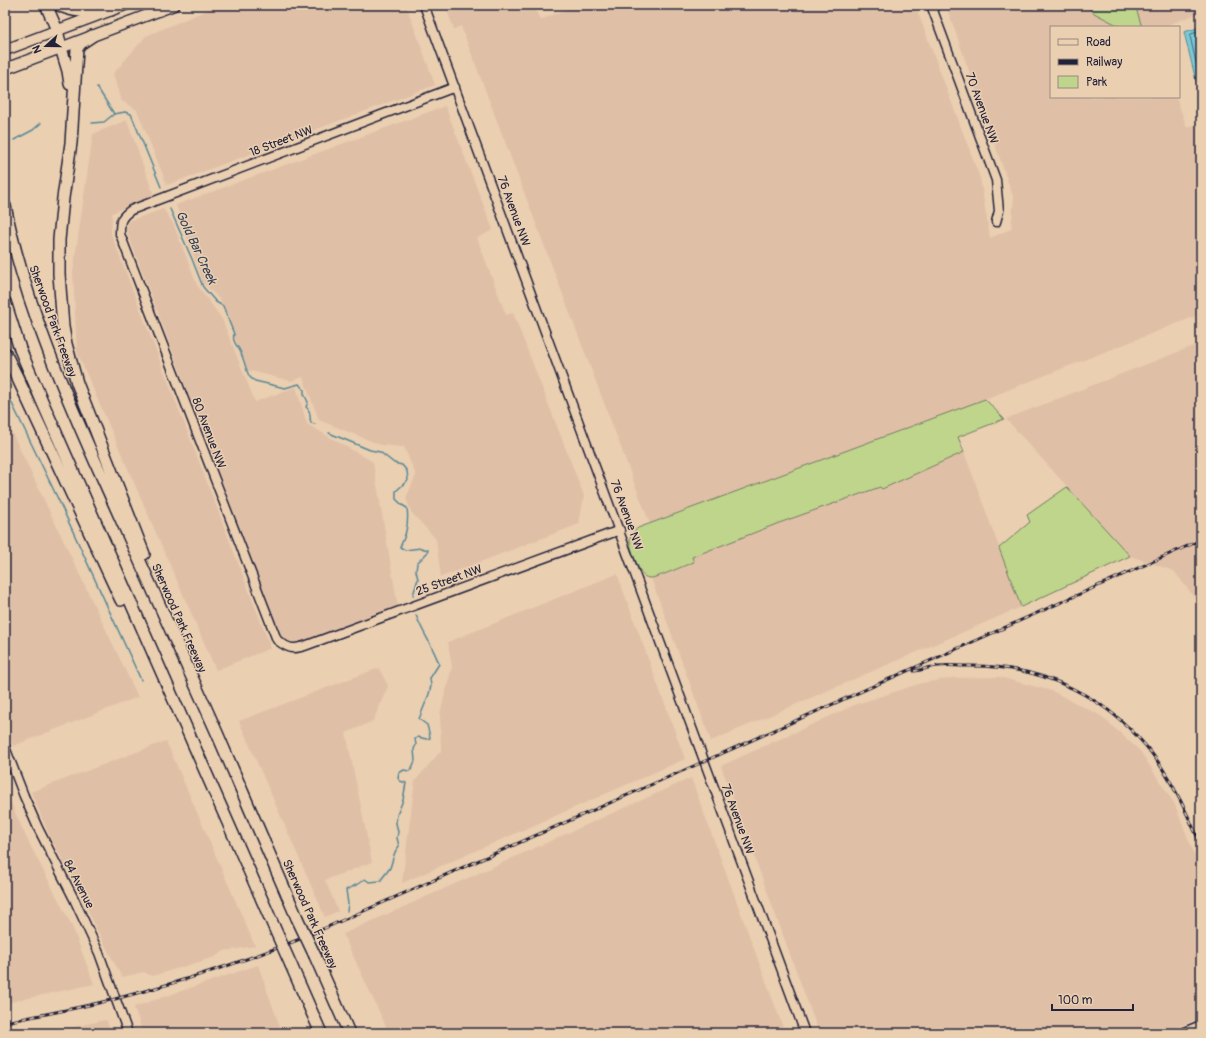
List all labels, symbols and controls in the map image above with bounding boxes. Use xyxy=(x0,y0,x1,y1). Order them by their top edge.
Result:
north arrow xyxy=(26,26,66,66)
legend xyxy=(1050,26,1180,98)
text: Road xyxy=(1086,35,1111,50)
text: N xyxy=(30,43,45,55)
text: Railway xyxy=(1086,55,1122,70)
street label: 70 Avenue NW xyxy=(962,70,1001,146)
text: Park xyxy=(1086,75,1107,90)
street label: 18 Street NW xyxy=(247,122,315,160)
street label: 76 Avenue NW xyxy=(494,174,533,248)
water label: Gold Bar Creek xyxy=(172,208,221,288)
street label: Sherwood Park Freeway xyxy=(25,263,80,379)
street label: 80 Avenue NW xyxy=(188,396,229,471)
street label: 76 Avenue NW xyxy=(607,478,646,552)
street label: Sherwood Park Freeway xyxy=(148,561,209,675)
street label: 25 Street NW xyxy=(414,562,484,599)
street label: 76 Avenue NW xyxy=(718,782,757,856)
street label: 84 Avenue xyxy=(60,857,97,911)
street label: Sherwood Park Freeway xyxy=(279,857,340,971)
scale bar xyxy=(1052,986,1133,1012)
text: 100 m xyxy=(1058,993,1093,1008)

